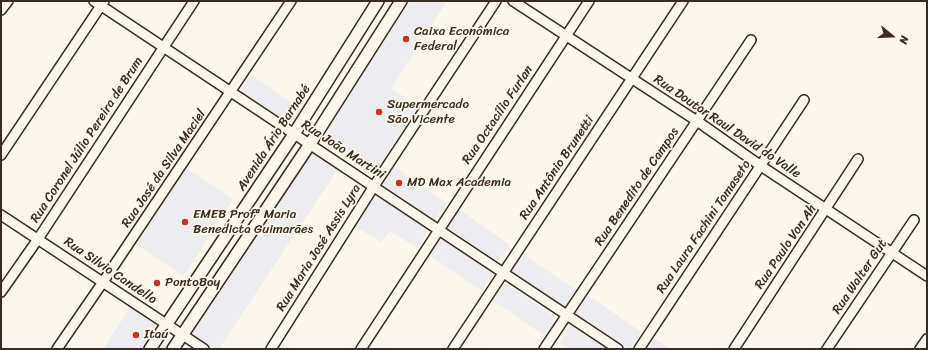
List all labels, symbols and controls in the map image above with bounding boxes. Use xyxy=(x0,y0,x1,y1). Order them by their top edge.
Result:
north arrow xyxy=(872,16,912,56)
place label: Caixa Econômica Federal xyxy=(414,24,509,55)
text: N xyxy=(894,33,914,46)
marker: Caixa Econômica Federal xyxy=(401,34,411,44)
street label: Rua Coronel Júlio Pereira de Brum xyxy=(27,54,147,226)
street label: Rua Octacílio Furlan xyxy=(459,63,537,167)
street label: Rua Doutor Raul David do Valle xyxy=(651,72,803,182)
street label: Avenida Ário Barnabé xyxy=(234,82,314,194)
place label: Supermercado São Vicente xyxy=(387,97,469,128)
street label: Rua José da Silva Maciel xyxy=(119,107,209,231)
marker: Supermercado São Vicente xyxy=(374,107,384,117)
street label: Rua Antônio Brunetti xyxy=(516,113,598,223)
street label: Rua João Martini xyxy=(298,117,388,183)
street label: Rua Benedito de Campos xyxy=(592,125,682,249)
street label: Rua Laura Fachini Tomaseto xyxy=(654,157,754,297)
place label: MD Max Academia xyxy=(407,175,511,191)
marker: MD Max Academia xyxy=(394,178,404,188)
street label: Rua Maria José Assis Lyra xyxy=(273,182,365,314)
street label: Rua Paulo Von Ah xyxy=(752,202,820,292)
place label: EMEB Profª Maria Benedicta Guimarães xyxy=(193,207,313,238)
marker: EMEB Profª Maria Benedicta Guimarães xyxy=(180,217,190,227)
street label: Rua Silvio Candello xyxy=(61,234,159,308)
street label: Rua Walter Gut xyxy=(829,237,891,317)
place label: PontoBoy xyxy=(165,275,220,291)
marker: PontoBoy xyxy=(152,278,162,288)
place label: Itaú xyxy=(144,327,168,343)
marker: Itaú xyxy=(131,330,141,340)

